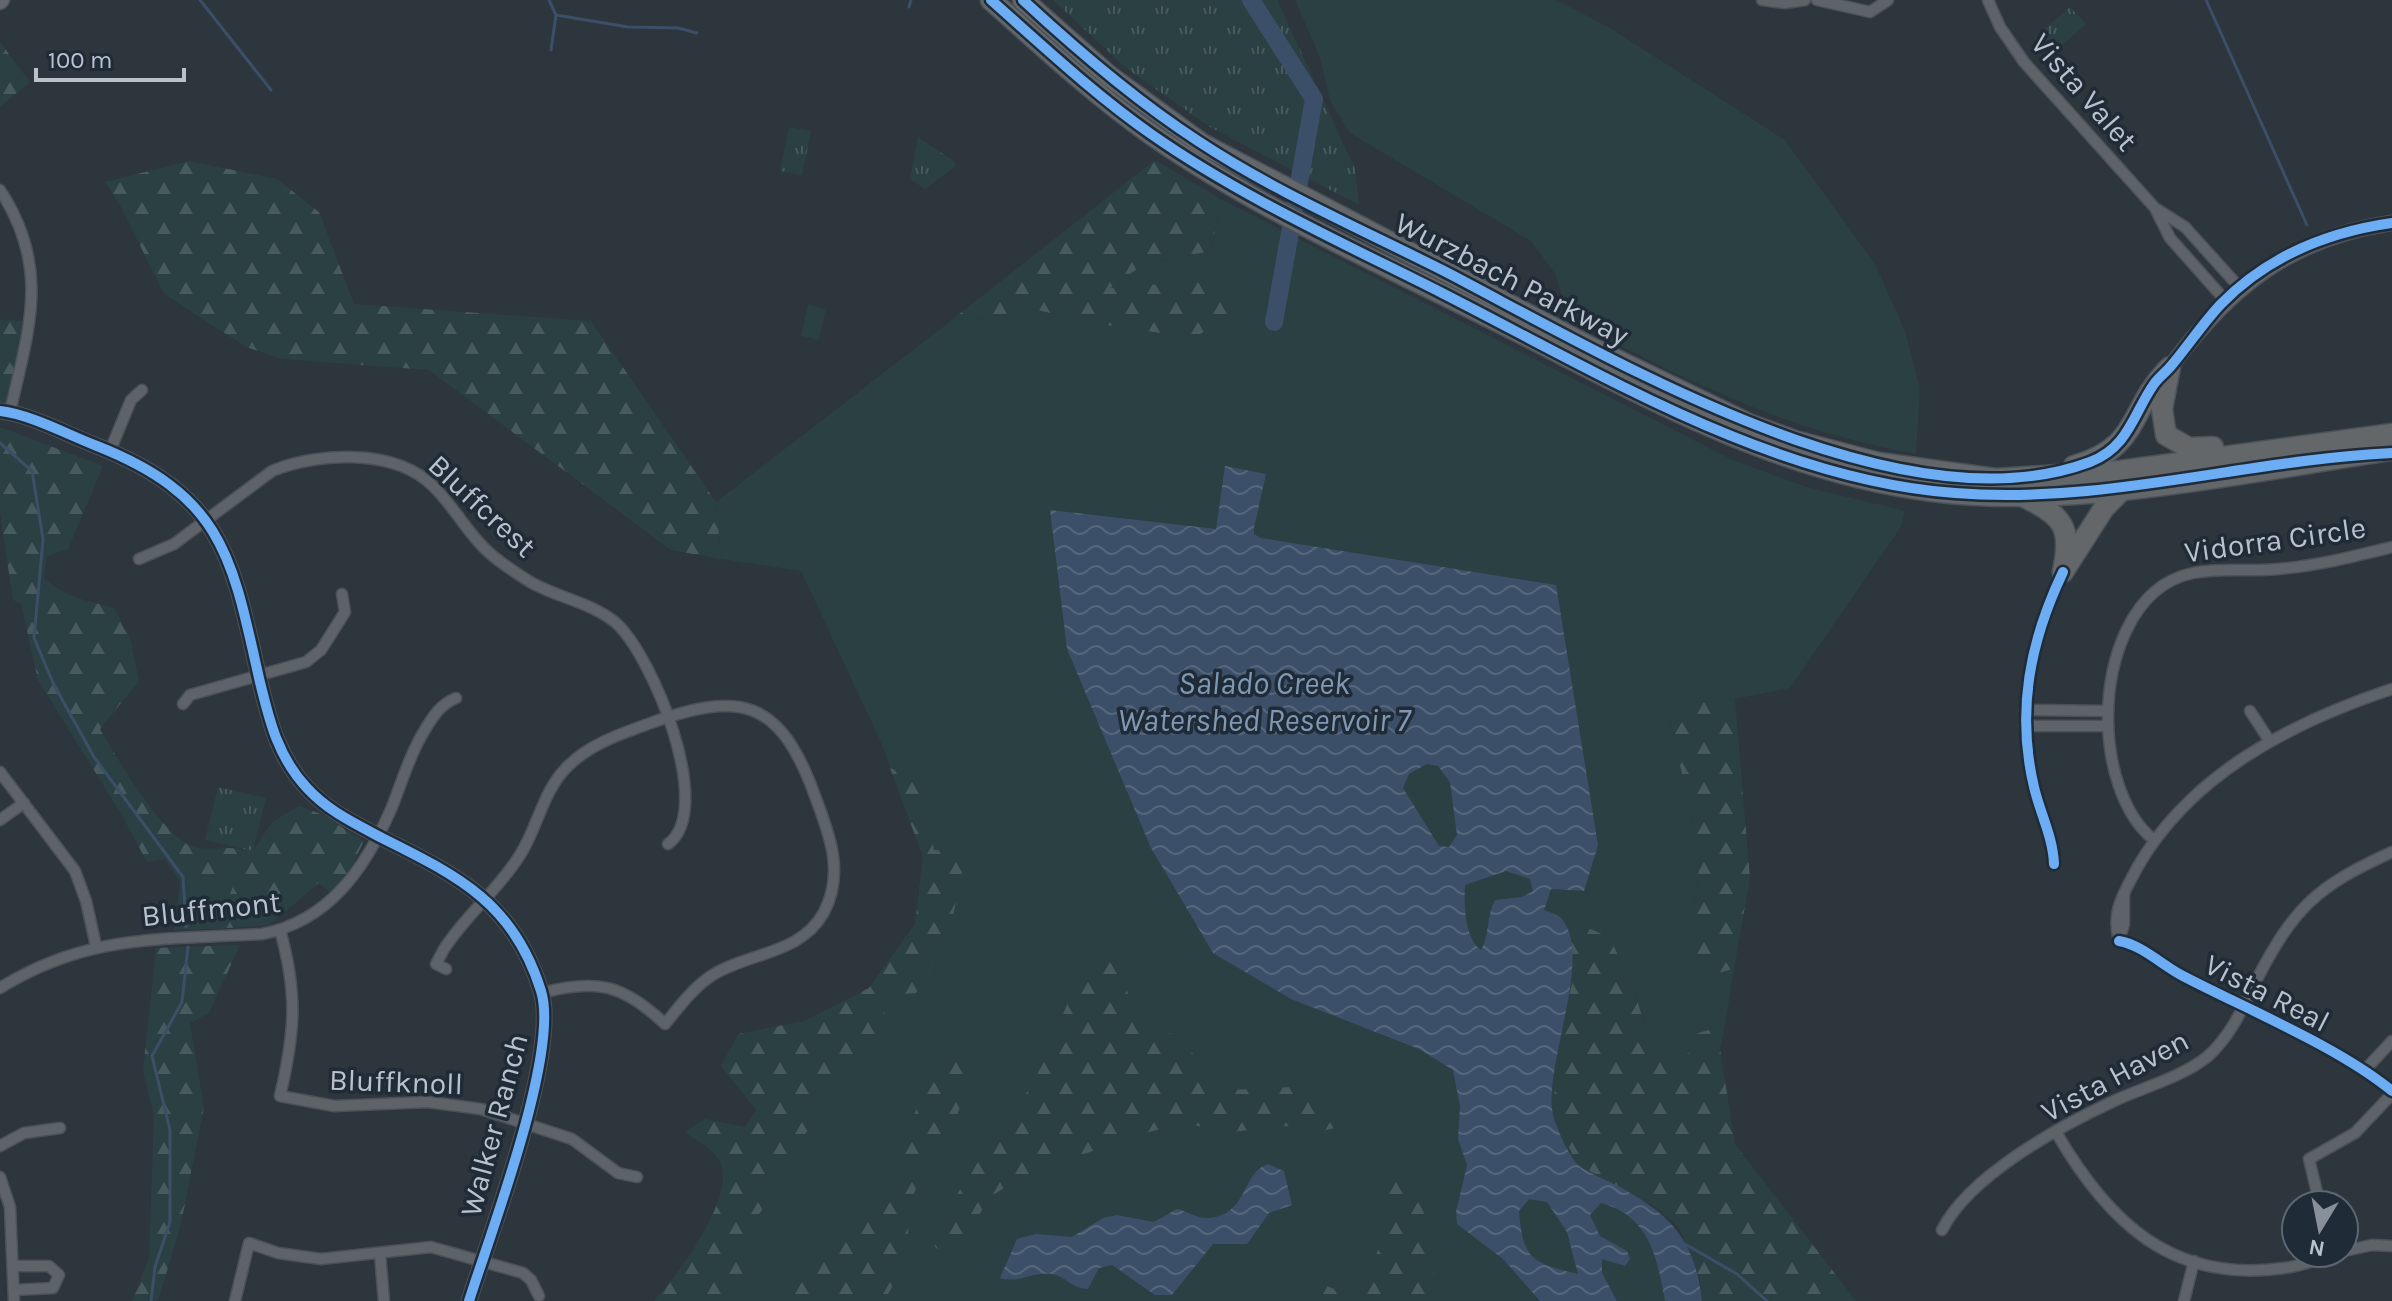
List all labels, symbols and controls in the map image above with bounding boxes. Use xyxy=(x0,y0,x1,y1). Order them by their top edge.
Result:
street label: Vista Valet xyxy=(2023,26,2145,158)
scale bar xyxy=(36,32,184,82)
text: 100 m xyxy=(48,46,113,74)
street label: Wurzbach Parkway xyxy=(1389,205,1635,353)
street label: Bluffcrest xyxy=(421,447,543,565)
street label: Vidorra Circle xyxy=(2182,509,2368,571)
water label: Salado Creek Watershed Reservoir 7 xyxy=(1118,665,1412,739)
street label: Bluffmont xyxy=(140,884,282,934)
street label: Vista Real xyxy=(2199,946,2335,1040)
street label: Vista Haven xyxy=(2035,1022,2195,1130)
street label: Walker Ranch xyxy=(452,1030,536,1220)
street label: Bluffknoll xyxy=(328,1062,464,1102)
north arrow xyxy=(2280,1189,2360,1269)
text: N xyxy=(2307,1234,2327,1262)

